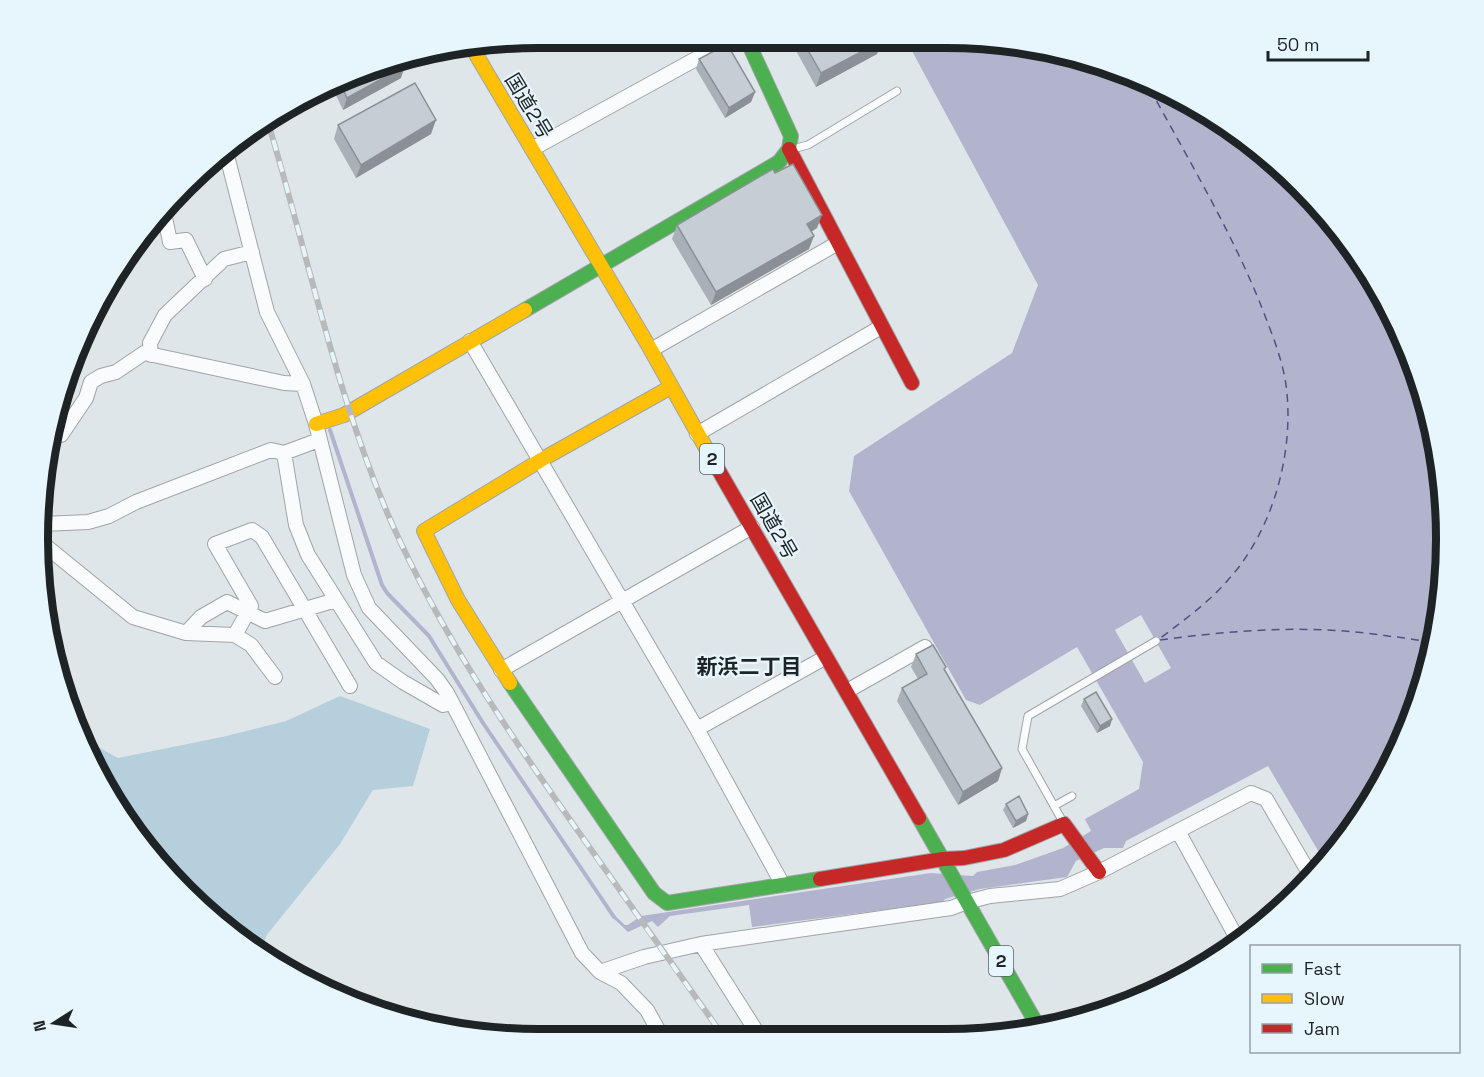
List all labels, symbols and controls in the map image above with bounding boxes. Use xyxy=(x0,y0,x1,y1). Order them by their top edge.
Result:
scale bar xyxy=(1268,24,1368,62)
text: 50 m xyxy=(1277,33,1319,56)
street label: 国道2号 xyxy=(499,68,559,144)
road number: 2 xyxy=(700,444,724,474)
street label: 国道2号 xyxy=(745,488,803,564)
district label: 新浜二丁目 xyxy=(697,653,802,680)
legend xyxy=(1250,945,1460,1053)
road number: 2 xyxy=(989,946,1013,976)
text: Fast xyxy=(1304,957,1341,980)
text: Slow xyxy=(1304,987,1345,1010)
north arrow xyxy=(24,993,84,1053)
text: Jam xyxy=(1304,1017,1340,1040)
text: N xyxy=(28,1019,51,1033)

